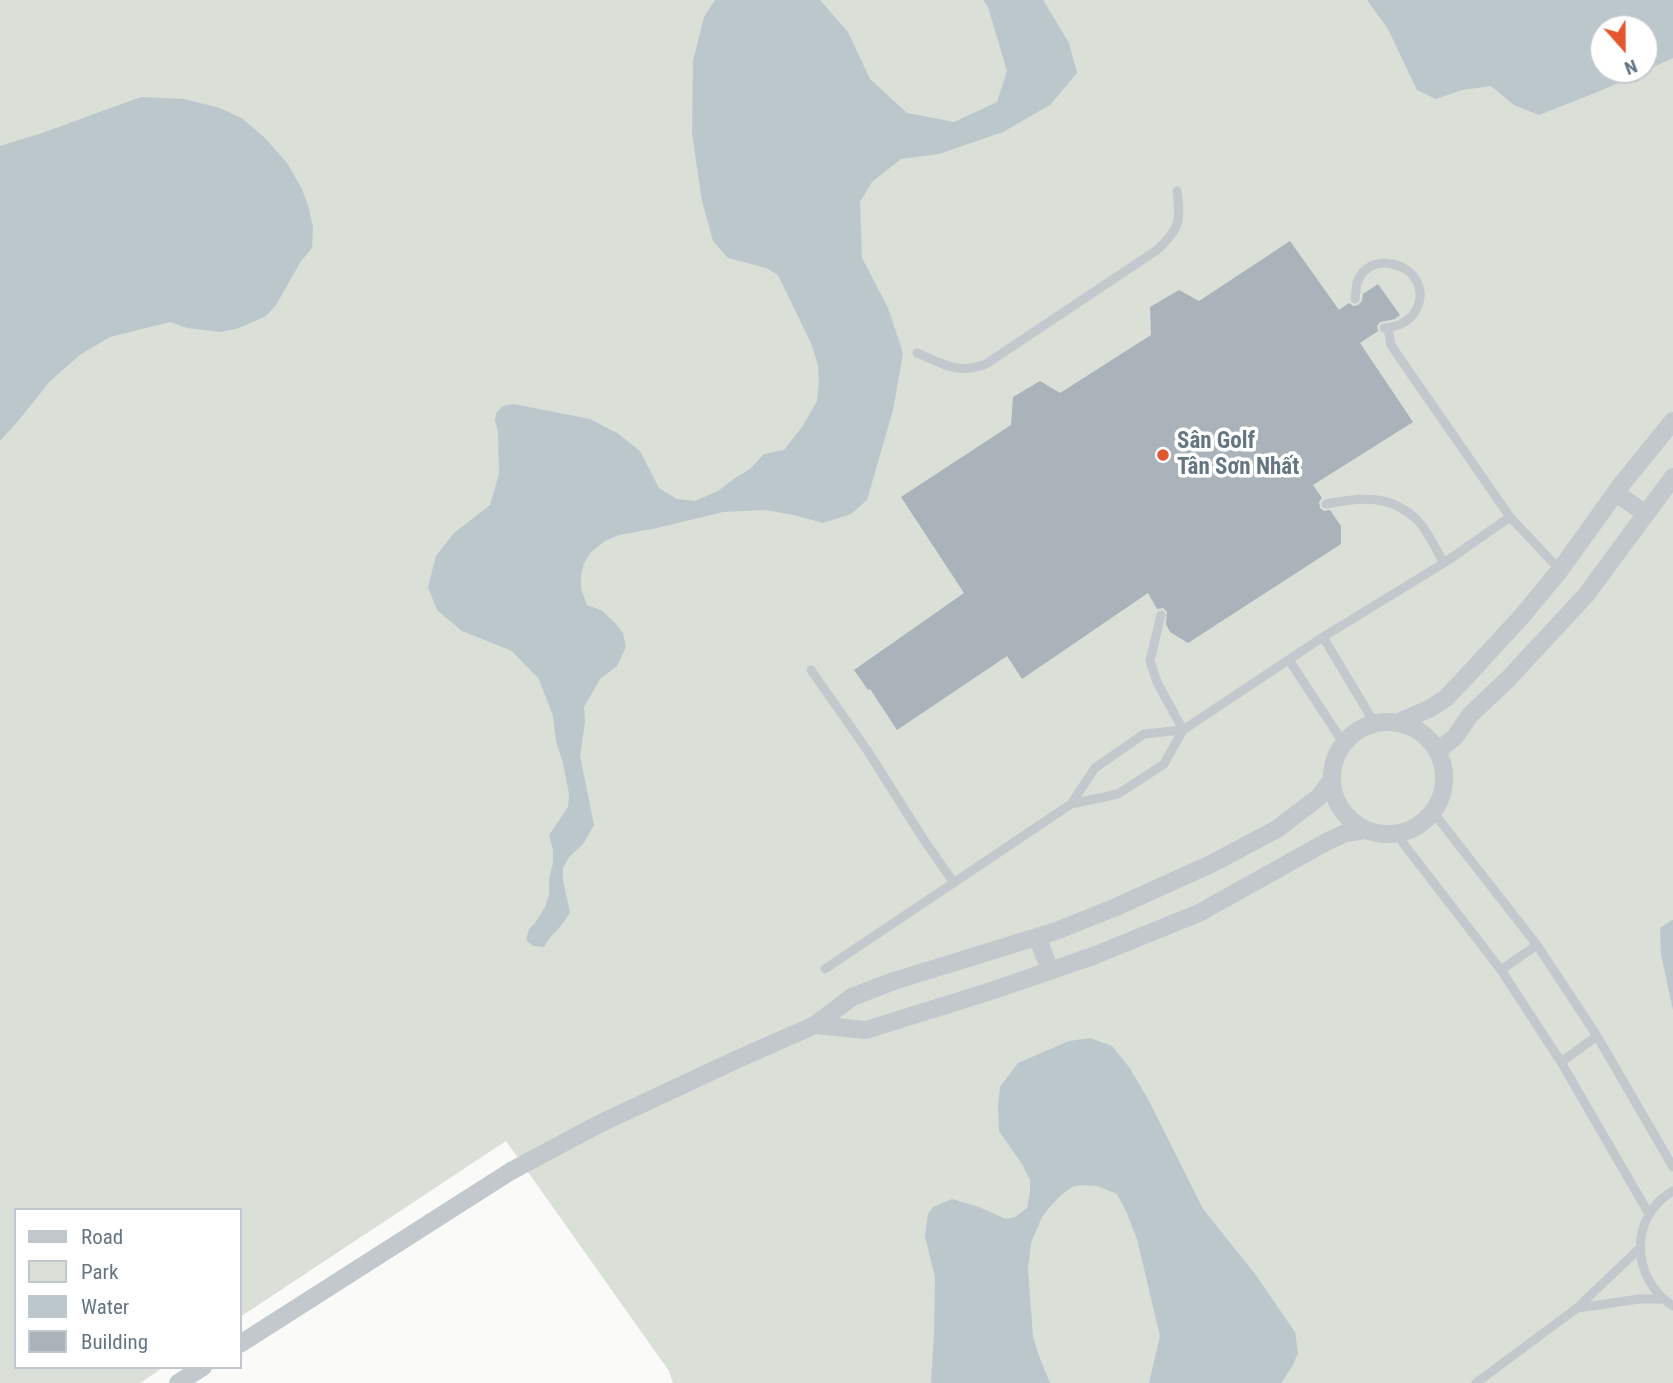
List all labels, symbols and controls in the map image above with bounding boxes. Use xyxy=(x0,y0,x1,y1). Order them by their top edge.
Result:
north arrow xyxy=(1589,14,1659,84)
text: N xyxy=(1621,54,1641,80)
place label: Sân Golf Tân Sơn Nhất xyxy=(1177,428,1299,482)
marker: Sân Golf Tân Sơn Nhất xyxy=(1155,447,1171,463)
legend xyxy=(14,1208,242,1369)
text: Road xyxy=(81,1225,123,1249)
text: Park xyxy=(81,1260,118,1284)
text: Water xyxy=(81,1295,129,1319)
text: Building xyxy=(81,1330,148,1354)

